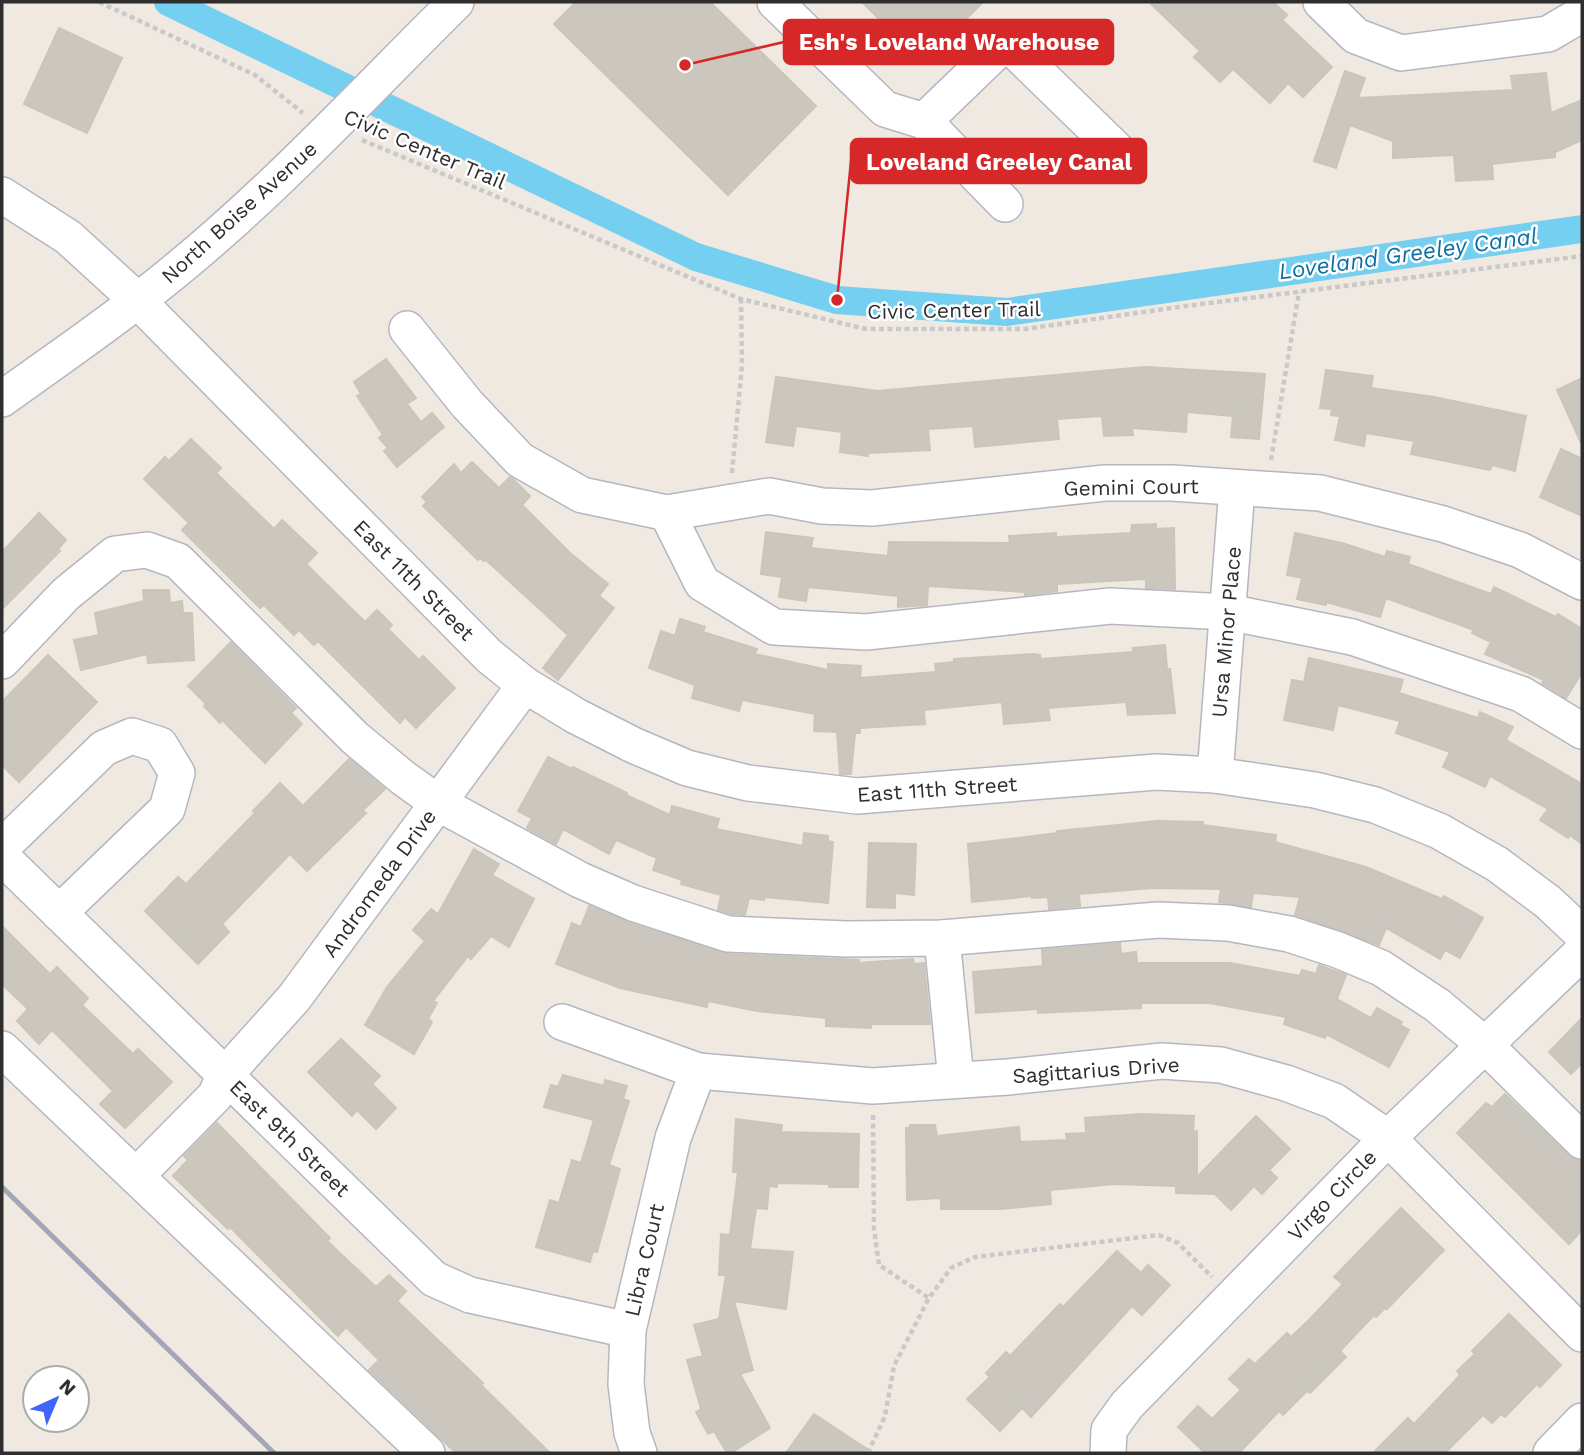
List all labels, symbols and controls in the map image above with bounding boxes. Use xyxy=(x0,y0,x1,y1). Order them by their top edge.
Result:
callout: Esh's Loveland Warehouse xyxy=(784,20,1113,64)
text: Esh's Loveland Warehouse xyxy=(799,29,1099,56)
street label: Civic Center Trail xyxy=(340,104,510,195)
street label: North Boise Avenue xyxy=(156,136,322,288)
callout: Loveland Greeley Canal xyxy=(851,139,1146,183)
text: Loveland Greeley Canal xyxy=(866,149,1133,176)
water label: Loveland Greeley Canal xyxy=(1277,222,1539,286)
street label: Civic Center Trail xyxy=(867,296,1042,324)
street label: Gemini Court xyxy=(1063,473,1199,501)
street label: East 11th Street xyxy=(348,514,480,646)
street label: Ursa Minor Place xyxy=(1206,545,1246,719)
street label: East 11th Street xyxy=(856,771,1018,807)
street label: Andromeda Drive xyxy=(317,804,441,962)
street label: Sagittarius Drive xyxy=(1012,1052,1180,1088)
street label: East 9th Street xyxy=(225,1074,355,1202)
street label: Virgo Circle xyxy=(1282,1144,1382,1246)
street label: Libra Court xyxy=(619,1201,669,1319)
north arrow xyxy=(21,1364,91,1434)
text: N xyxy=(54,1374,81,1400)

